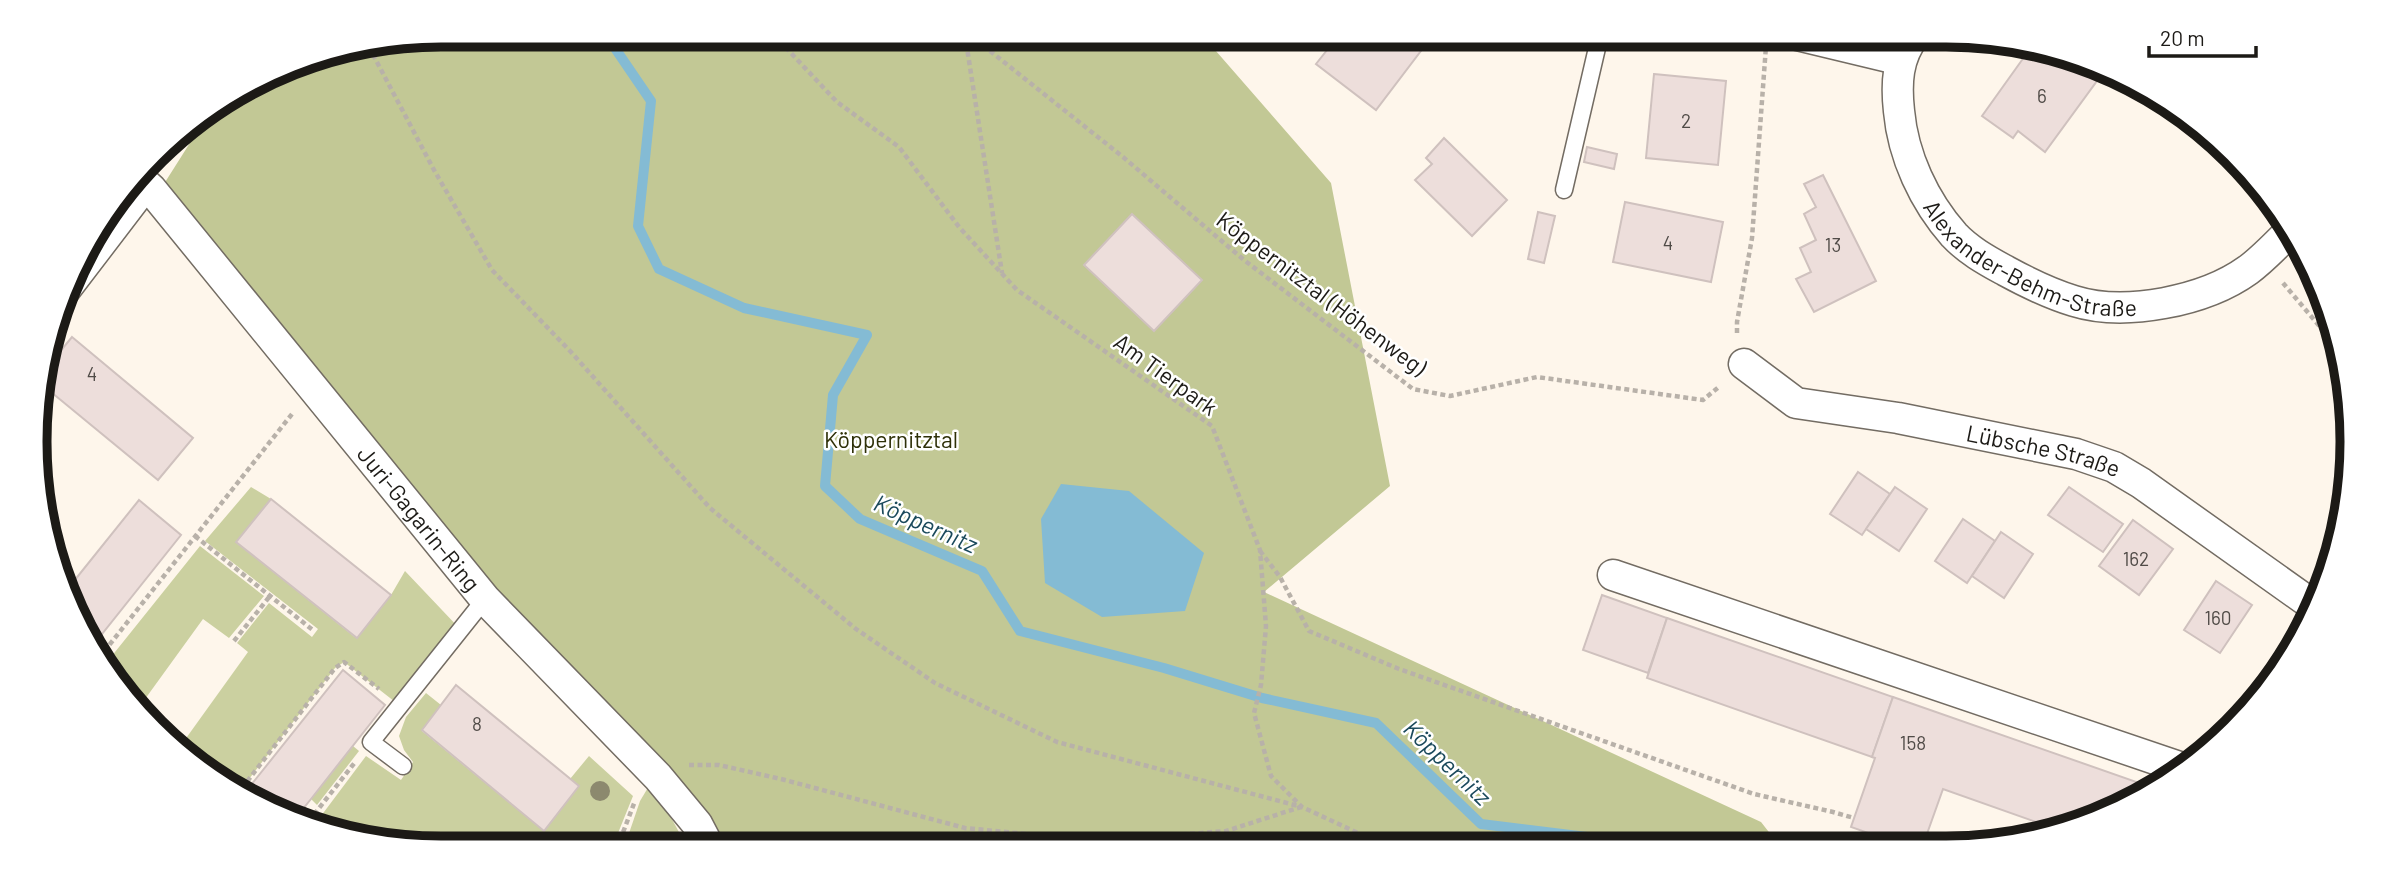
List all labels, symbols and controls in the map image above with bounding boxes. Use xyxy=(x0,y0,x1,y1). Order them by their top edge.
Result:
scale bar xyxy=(2149,14,2256,58)
text: 20 m xyxy=(2160,25,2205,50)
house number: 6 xyxy=(2037,84,2047,107)
house number: 2 xyxy=(1681,109,1691,132)
street label: Alexander-Behm-Straße xyxy=(1918,195,2138,321)
street label: Köppernitztal (Höhenweg) xyxy=(1212,205,1433,382)
house number: 4 xyxy=(1663,231,1673,254)
house number: 13 xyxy=(1825,233,1841,256)
street label: Am Tierpark xyxy=(1109,327,1223,421)
house number: 4 xyxy=(87,362,97,385)
street label: Lübsche Straße xyxy=(1964,418,2124,482)
park label: Köppernitztal xyxy=(824,425,958,453)
street label: Juri-Gagarin-Ring xyxy=(352,440,487,597)
water label: Köppernitz xyxy=(870,487,983,559)
house number: 162 xyxy=(2123,547,2149,570)
house number: 160 xyxy=(2204,606,2232,629)
house number: 8 xyxy=(472,712,482,735)
water label: Köppernitz xyxy=(1398,713,1498,811)
house number: 158 xyxy=(1900,731,1926,754)

